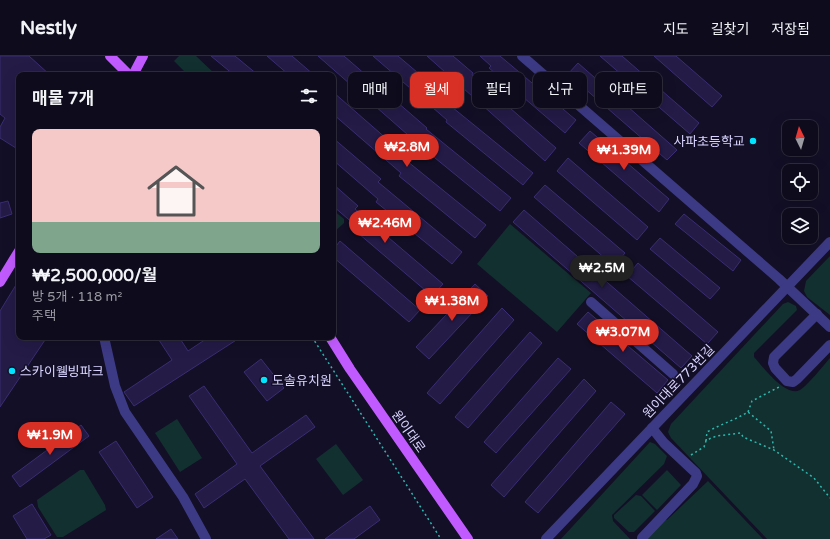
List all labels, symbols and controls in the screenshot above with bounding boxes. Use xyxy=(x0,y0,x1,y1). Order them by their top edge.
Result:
text: Nestly xyxy=(20,17,77,39)
text: 지도 xyxy=(663,21,689,38)
text: 길찾기 xyxy=(711,21,749,38)
text: 저장됨 xyxy=(771,21,810,38)
chip: 매매 xyxy=(348,72,402,108)
chip: 월세 xyxy=(410,72,464,108)
chip: 필터 xyxy=(472,72,525,108)
chip: 신규 xyxy=(533,72,587,108)
chip: 아파트 xyxy=(595,72,662,108)
icon: filters xyxy=(298,85,320,107)
text: 매물 7개 xyxy=(32,88,94,109)
north arrow xyxy=(782,120,818,156)
map controls xyxy=(782,120,818,244)
pin: ₩2.8M xyxy=(379,134,435,168)
place label: 사파초등학교 xyxy=(673,134,745,150)
marker: 사파초등학교 xyxy=(748,136,758,146)
pin: ₩1.39M xyxy=(591,137,657,171)
text: ₩2.8M xyxy=(384,139,430,155)
text: ₩1.39M xyxy=(597,142,651,158)
icon: home xyxy=(140,155,212,227)
button: locate xyxy=(782,164,818,200)
button: layers xyxy=(782,208,818,244)
pin: ₩2.46M xyxy=(352,210,418,244)
text: ₩2.46M xyxy=(358,215,412,231)
pin: ₩2.5M xyxy=(574,255,630,289)
text: ₩2.5M xyxy=(579,260,625,276)
text: ₩2,500,000/월 xyxy=(32,265,157,286)
pin: ₩1.38M xyxy=(419,288,485,322)
text: 방 5개 · 118 m² xyxy=(32,289,122,305)
text: ₩1.38M xyxy=(425,293,479,309)
text: 주택 xyxy=(32,308,56,324)
pin: ₩3.07M xyxy=(590,319,656,353)
text: ₩3.07M xyxy=(596,324,650,340)
street label: 원이대로773번길 xyxy=(640,342,718,422)
place label: 스카이웰빙파크 xyxy=(20,364,104,380)
marker: 스카이웰빙파크 xyxy=(7,366,17,376)
place label: 도솔유치원 xyxy=(272,373,332,389)
marker: 도솔유치원 xyxy=(259,375,269,385)
street label: 원이대로 xyxy=(388,407,428,456)
pin: ₩1.9M xyxy=(22,422,78,456)
text: ₩1.9M xyxy=(27,427,73,443)

